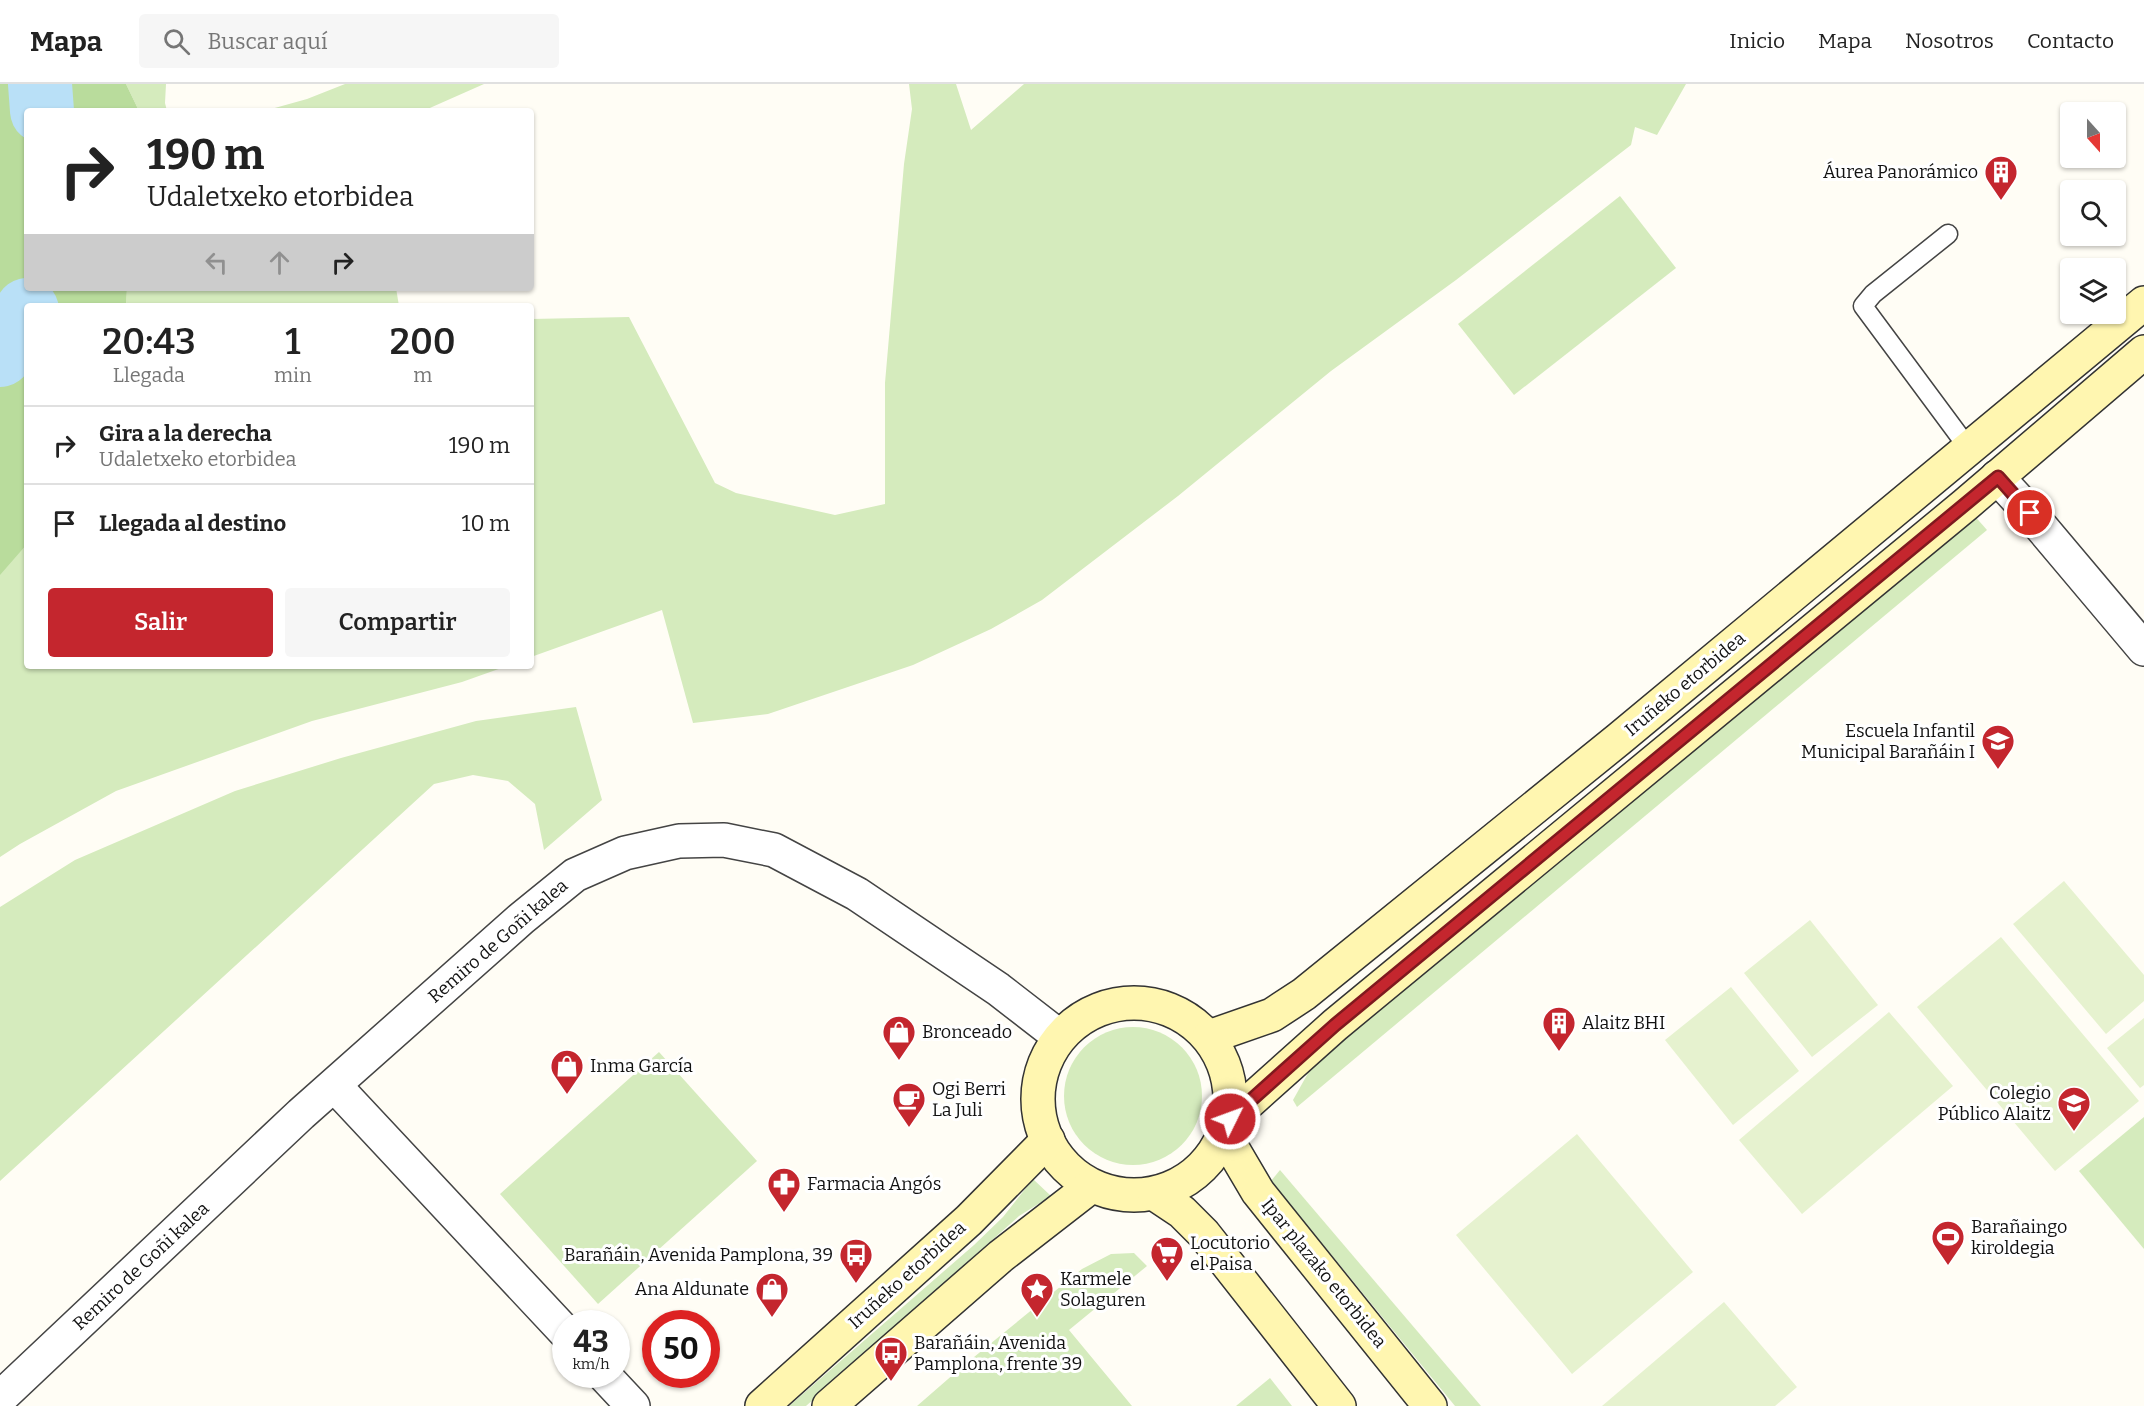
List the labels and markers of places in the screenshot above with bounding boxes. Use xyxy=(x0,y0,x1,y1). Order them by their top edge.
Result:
building icon: Áurea Panorámico xyxy=(1983,154,2019,201)
place label: Áurea Panorámico xyxy=(1823,161,1978,183)
pin xyxy=(2004,487,2055,538)
place label: Escuela Infantil Municipal Barañáin I xyxy=(1801,720,1975,763)
school or university icon: Escuela Infantil Municipal Barañáin I xyxy=(1980,723,2016,770)
building icon: Alaitz BHI xyxy=(1541,1005,1577,1052)
place label: Alaitz BHI xyxy=(1582,1012,1665,1034)
shop icon: Bronceado xyxy=(881,1014,917,1061)
place label: Bronceado xyxy=(922,1021,1012,1043)
shop icon: Inma García xyxy=(549,1048,585,1095)
place label: Inma García xyxy=(590,1055,693,1077)
place label: Ogi Berri La Juli xyxy=(932,1078,1006,1121)
cafe icon: Ogi Berri La Juli xyxy=(891,1081,927,1128)
place label: Colegio Público Alaitz xyxy=(1938,1082,2051,1125)
school or university icon: Colegio Público Alaitz xyxy=(2056,1085,2092,1132)
pharmacy icon: Farmacia Angós xyxy=(766,1166,802,1213)
place label: Farmacia Angós xyxy=(807,1173,941,1195)
place label: Barañaingo kiroldegia xyxy=(1971,1216,2067,1259)
sports icon: Barañaingo kiroldegia xyxy=(1930,1219,1966,1266)
place label: Locutorio el Paisa xyxy=(1190,1232,1270,1275)
supermarket icon: Locutorio el Paisa xyxy=(1149,1235,1185,1282)
bus stop icon: Barañáin, Avenida Pamplona, 39 xyxy=(838,1237,874,1284)
place label: Barañáin, Avenida Pamplona, 39 xyxy=(564,1244,833,1266)
place label: Karmele Solaguren xyxy=(1060,1268,1146,1311)
shop icon: Ana Aldunate xyxy=(754,1271,790,1318)
place icon: Karmele Solaguren xyxy=(1019,1271,1055,1318)
place label: Ana Aldunate xyxy=(635,1278,749,1300)
place label: Barañáin, Avenida Pamplona, frente 39 xyxy=(914,1332,1082,1375)
bus stop icon: Barañáin, Avenida Pamplona, frente 39 xyxy=(873,1335,909,1382)

